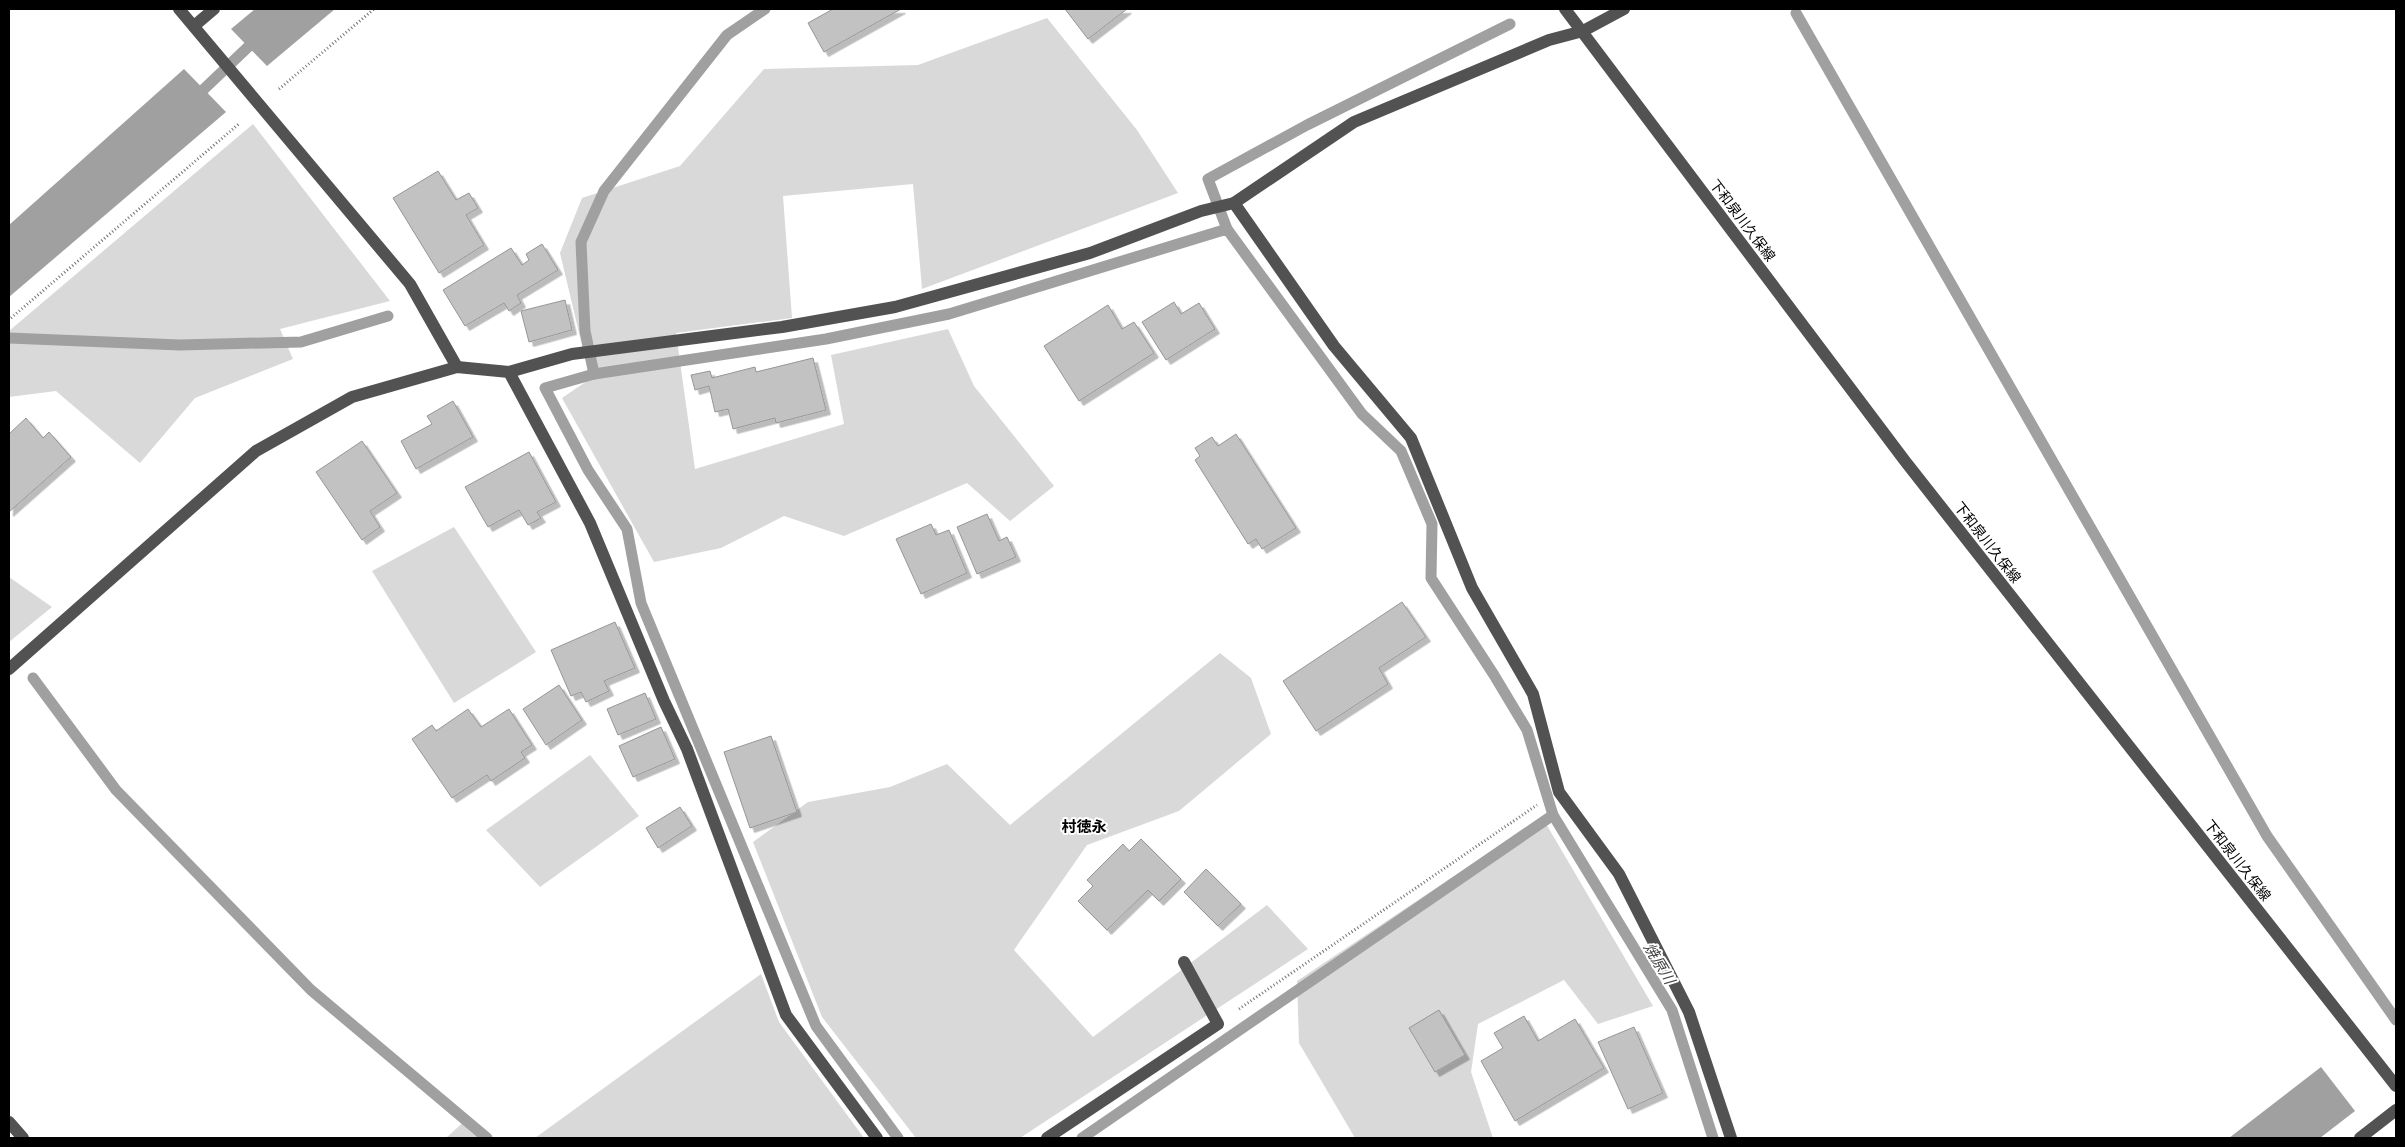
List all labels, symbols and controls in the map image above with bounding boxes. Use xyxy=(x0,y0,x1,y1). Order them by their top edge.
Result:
street label: 下和泉川久保線 xyxy=(1707,176,1779,264)
street label: 下和泉川久保線 xyxy=(1951,498,2025,586)
street label: 下和泉川久保線 xyxy=(2201,816,2275,904)
district label: 村徳永 xyxy=(1061,817,1107,835)
water label: 焼原川 xyxy=(1641,939,1680,989)

